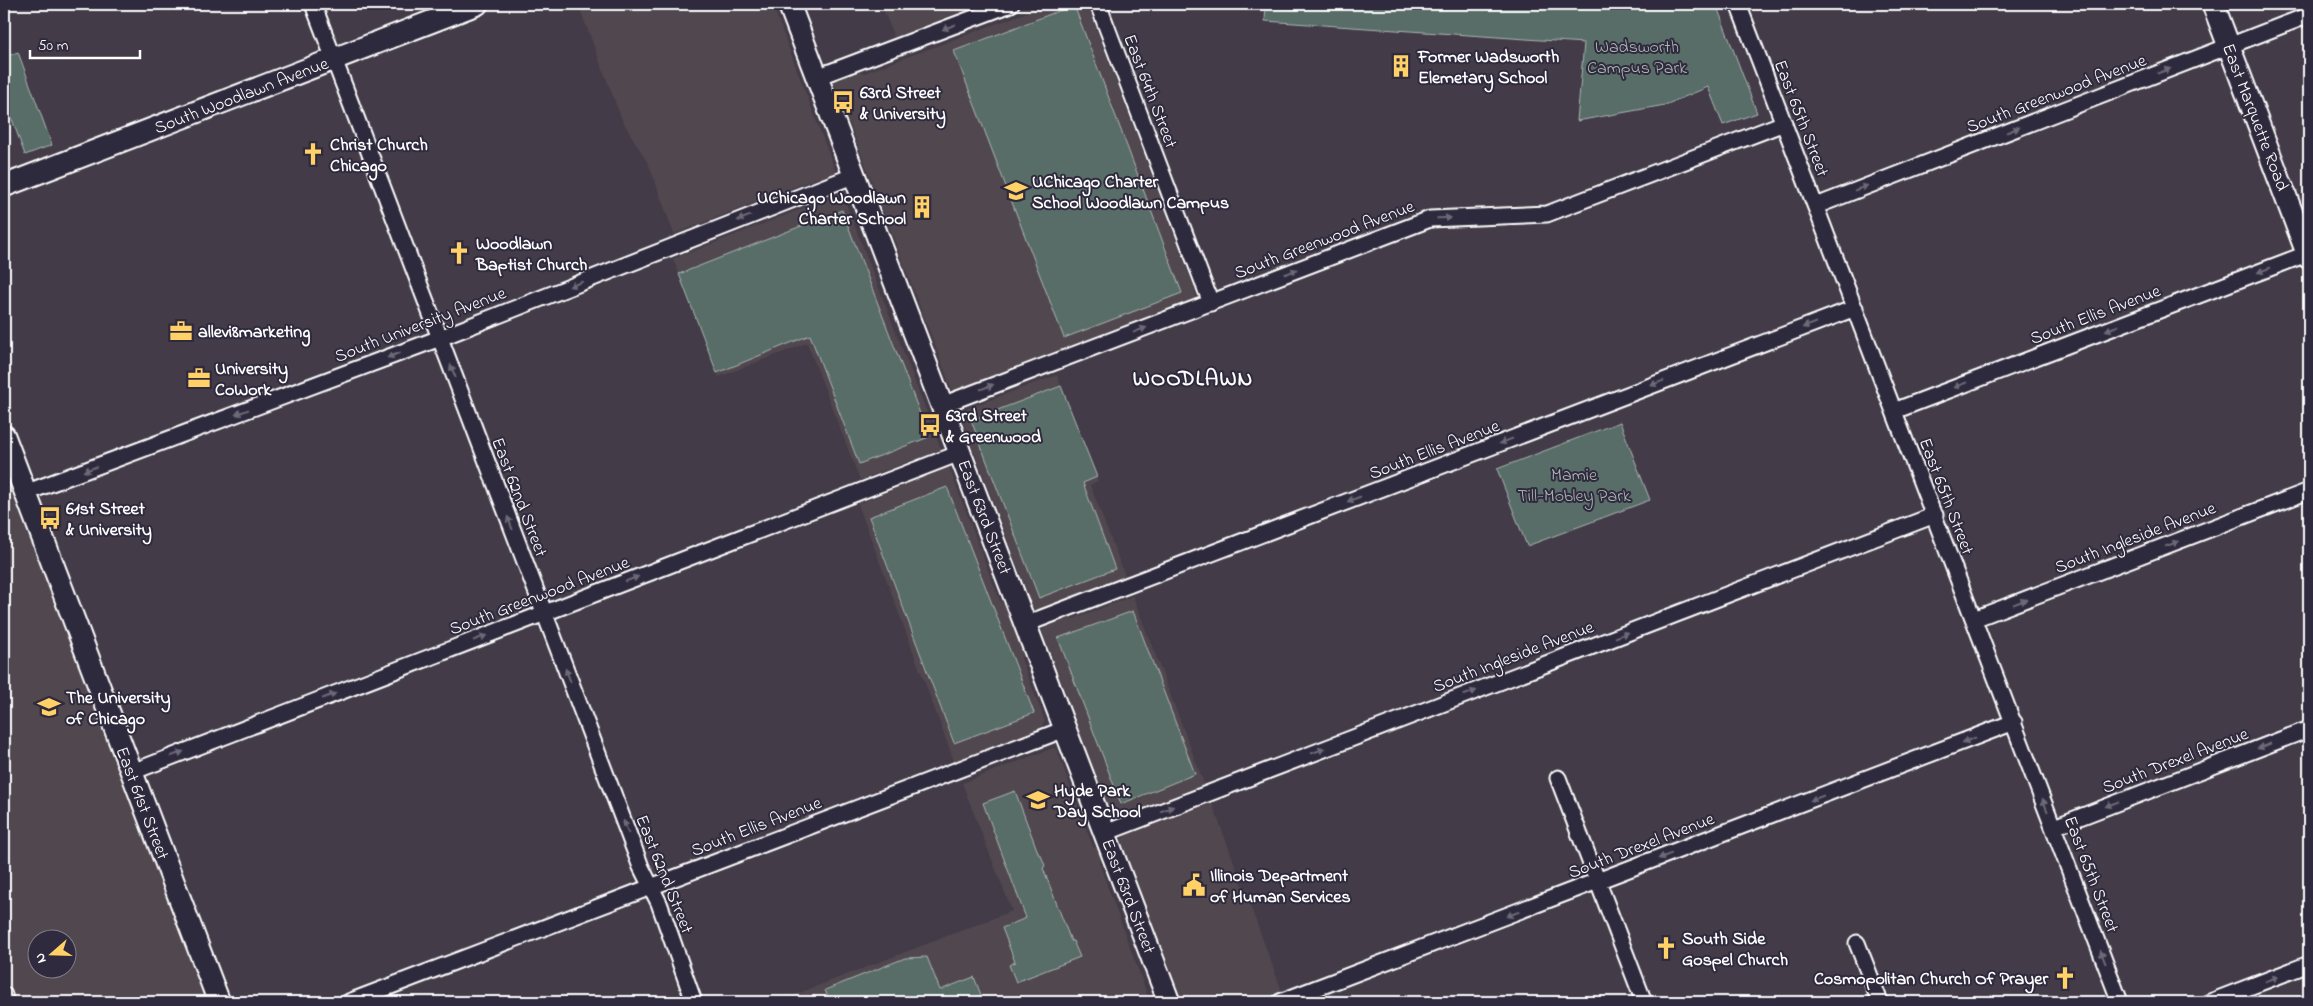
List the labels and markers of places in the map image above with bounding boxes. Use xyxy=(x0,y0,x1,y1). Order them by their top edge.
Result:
place label: Former Wadsworth Elemetary School xyxy=(1417,45,1560,93)
building icon: Former Wadsworth Elemetary School xyxy=(1388,53,1414,79)
place label: 63rd Street & University xyxy=(859,81,946,129)
bus stop icon: 63rd Street & University xyxy=(830,89,856,115)
place label: Christ Church Chicago xyxy=(330,133,428,181)
church icon: Christ Church Chicago xyxy=(300,141,326,167)
place label: UChicago Charter School Woodlawn Campus xyxy=(1032,170,1229,217)
school or university icon: UChicago Charter School Woodlawn Campus xyxy=(1003,178,1029,204)
place label: UChicago Woodlawn Charter School xyxy=(757,186,906,233)
building icon: UChicago Woodlawn Charter School xyxy=(909,194,935,220)
place label: Woodlawn Baptist Church xyxy=(475,232,588,279)
church icon: Woodlawn Baptist Church xyxy=(446,240,472,266)
office icon: allevi8marketing xyxy=(168,318,194,344)
place label: allevi8marketing xyxy=(198,320,310,347)
place label: University CoWork xyxy=(215,357,288,404)
office icon: University CoWork xyxy=(186,365,212,391)
place label: 63rd Street & Greenwood xyxy=(945,404,1042,451)
bus stop icon: 63rd Street & Greenwood xyxy=(917,412,943,438)
place label: 61st Street & University xyxy=(65,497,152,545)
bus stop icon: 61st Street & University xyxy=(37,505,63,531)
place label: The University of Chicago xyxy=(66,686,171,734)
school or university icon: The University of Chicago xyxy=(36,694,62,720)
place label: Hyde Park Day School xyxy=(1053,779,1141,827)
school or university icon: Hyde Park Day School xyxy=(1025,787,1051,813)
place label: Illinois Department of Human Services xyxy=(1210,864,1351,911)
public building icon: Illinois Department of Human Services xyxy=(1181,872,1207,898)
place label: South Side Gospel Church xyxy=(1682,927,1788,974)
church icon: South Side Gospel Church xyxy=(1653,935,1679,961)
church icon: Cosmopolitan Church Of Prayer xyxy=(2052,965,2078,991)
place label: Cosmopolitan Church Of Prayer xyxy=(1814,967,2048,994)

